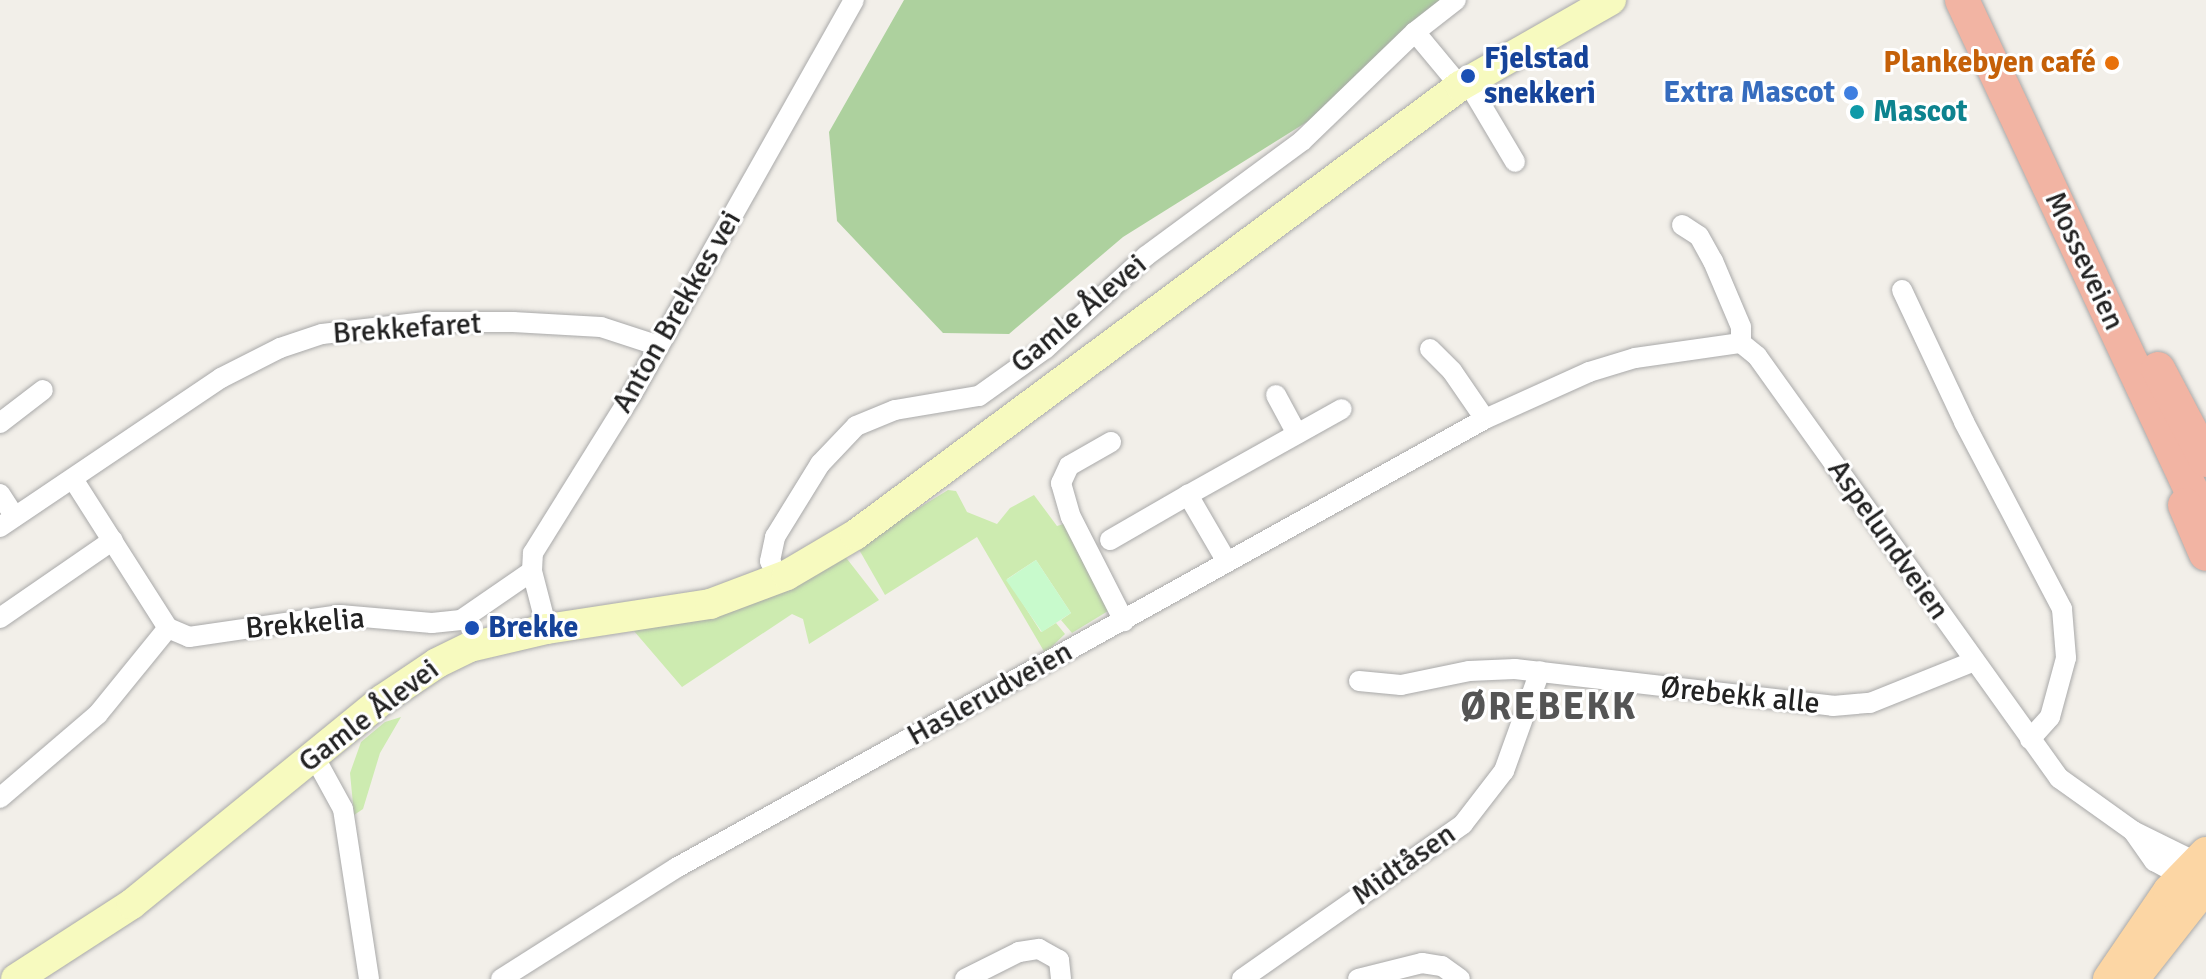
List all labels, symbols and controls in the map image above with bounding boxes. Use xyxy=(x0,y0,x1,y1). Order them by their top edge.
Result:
place label: Fjelstad snekkeri xyxy=(1484,41,1596,112)
place label: Plankebyen café xyxy=(1883,45,2096,81)
marker: Plankebyen café xyxy=(2103,54,2121,72)
marker: Fjelstad snekkeri xyxy=(1459,67,1477,85)
place label: Extra Mascot xyxy=(1663,75,1835,111)
marker: Extra Mascot xyxy=(1842,84,1860,102)
place label: Mascot xyxy=(1873,94,1968,130)
marker: Mascot xyxy=(1848,103,1866,121)
street label: Mosseveien xyxy=(2036,186,2132,336)
street label: Anton Brekkes vei xyxy=(605,205,749,419)
street label: Gamle Ålevei xyxy=(1004,247,1154,381)
street label: Brekkefaret xyxy=(331,306,483,352)
street label: Aspelundveien xyxy=(1820,453,1956,627)
street label: Brekkelia xyxy=(244,601,366,647)
place label: Brekke xyxy=(488,610,578,646)
marker: Brekke xyxy=(463,619,481,637)
street label: Haslerudveien xyxy=(901,634,1079,754)
street label: Gamle Ålevei xyxy=(292,652,446,780)
street label: Ørebekk alle xyxy=(1659,670,1821,722)
district label: ØREBEKK xyxy=(1461,684,1637,730)
street label: Midtåsen xyxy=(1345,816,1463,914)

